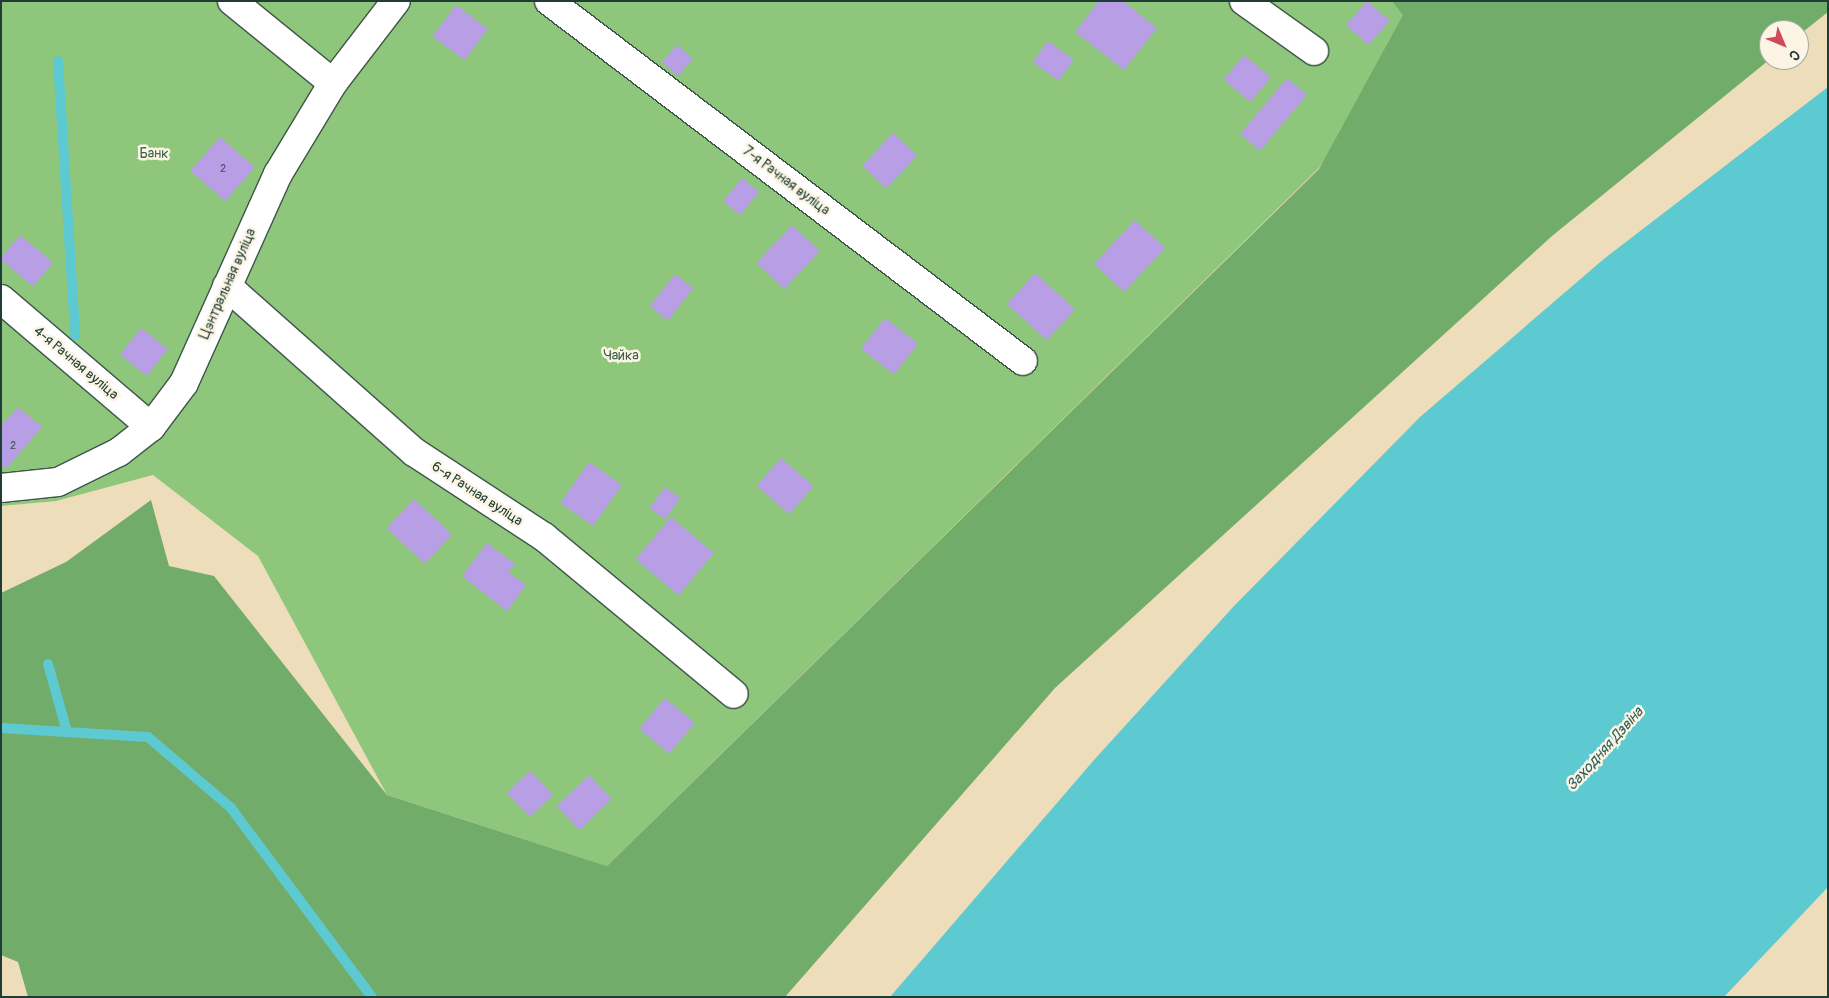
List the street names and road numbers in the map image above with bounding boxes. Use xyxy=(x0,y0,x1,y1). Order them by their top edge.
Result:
street label: 7-я Рачная вуліца xyxy=(739,143,833,219)
street label: Цэнтральная вуліца xyxy=(196,226,260,342)
street label: 4-я Рачная вуліца xyxy=(30,323,122,403)
street label: 6-я Рачная вуліца xyxy=(428,458,526,530)

